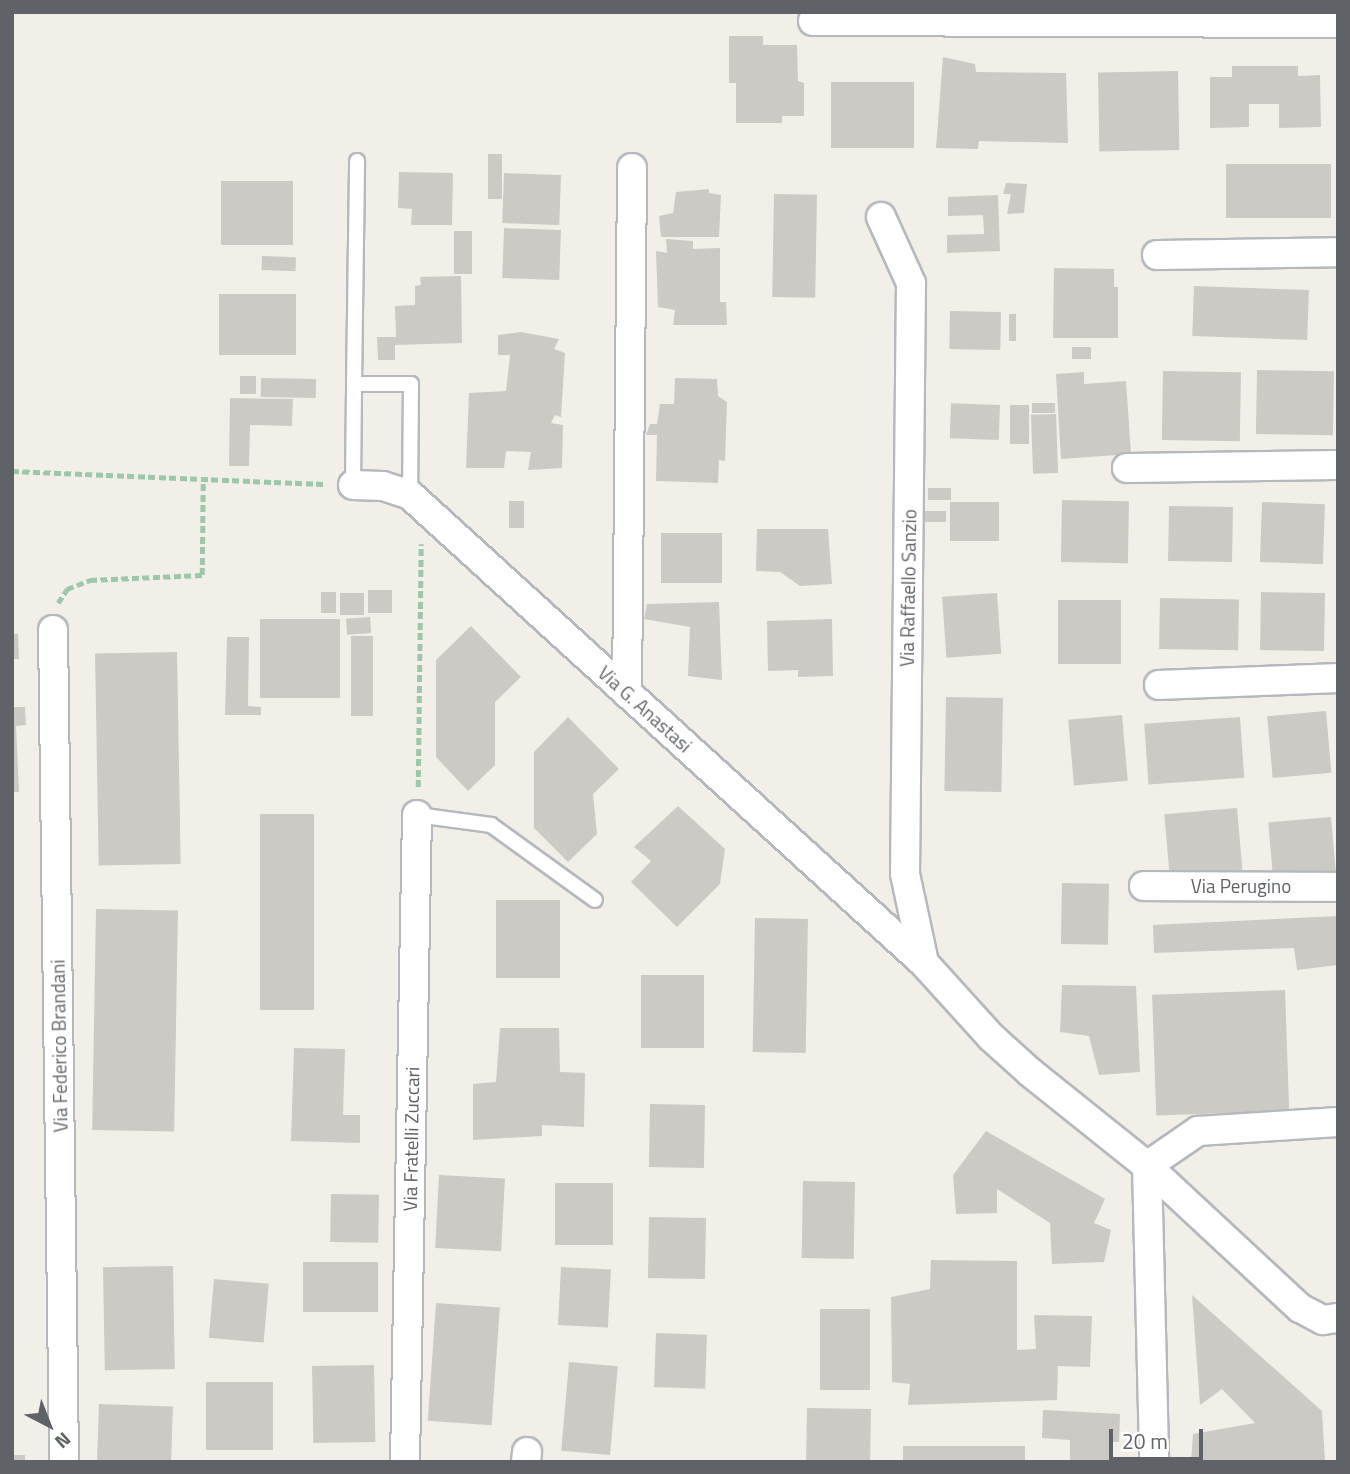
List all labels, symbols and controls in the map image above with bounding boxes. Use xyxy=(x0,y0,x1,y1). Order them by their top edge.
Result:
street label: Via Raffaello Sanzio xyxy=(895,509,921,667)
street label: Via G. Anastasi xyxy=(594,661,696,757)
street label: Via Perugino xyxy=(1191,875,1291,897)
street label: Via Federico Brandani xyxy=(46,959,72,1133)
street label: Via Fratelli Zuccari xyxy=(398,1066,424,1212)
north arrow xyxy=(14,1390,84,1460)
scale bar xyxy=(1112,1414,1206,1458)
text: 20 m xyxy=(1122,1425,1168,1457)
text: N xyxy=(49,1426,78,1456)

